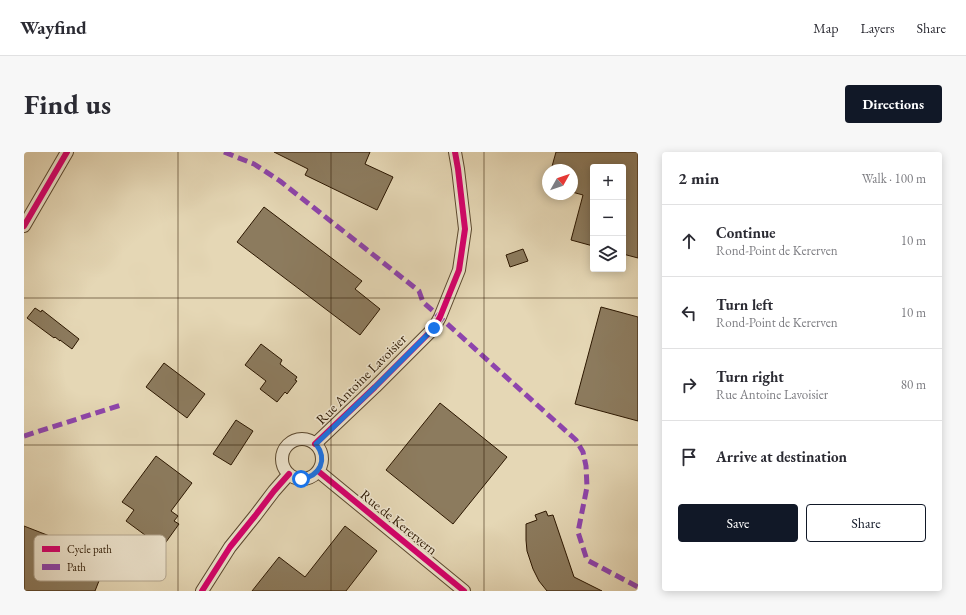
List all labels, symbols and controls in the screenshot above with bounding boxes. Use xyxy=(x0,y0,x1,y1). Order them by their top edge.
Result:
text: Wayfind xyxy=(20,15,87,40)
text: Map xyxy=(813,19,838,37)
text: Layers xyxy=(860,19,895,37)
text: Share xyxy=(917,19,946,37)
button: Directions xyxy=(845,85,942,123)
text: Find us xyxy=(24,86,111,122)
north arrow xyxy=(542,164,578,200)
map controls xyxy=(590,164,626,272)
button: + xyxy=(590,164,626,200)
text: 2 min xyxy=(678,167,719,189)
text: Walk · 100 m xyxy=(862,170,926,187)
button: − xyxy=(590,200,626,236)
text: Continue xyxy=(716,223,776,242)
icon: ahead xyxy=(678,230,700,252)
text: 10 m xyxy=(901,232,926,249)
button: layers xyxy=(590,236,626,272)
text: Rond-Point de Kererven xyxy=(716,242,838,259)
text: Turn left xyxy=(716,295,773,314)
icon: left xyxy=(678,302,700,324)
text: 10 m xyxy=(901,304,926,321)
text: Rond-Point de Kererven xyxy=(716,314,838,331)
route end xyxy=(425,319,443,337)
street label: Rue Antoine Lavoisier xyxy=(312,330,410,428)
text: Turn right xyxy=(716,367,784,386)
icon: right xyxy=(678,374,700,396)
text: 80 m xyxy=(901,376,926,393)
text: Rue Antoine Lavoisier xyxy=(716,386,828,403)
icon: arrive xyxy=(678,446,700,468)
text: Arrive at destination xyxy=(716,447,847,466)
route start xyxy=(292,470,310,488)
street label: Rue de Kerervern xyxy=(357,485,442,559)
button: Save xyxy=(678,504,798,542)
button: Share xyxy=(806,504,926,542)
legend xyxy=(34,535,166,581)
text: Cycle path xyxy=(67,542,112,556)
text: Path xyxy=(67,560,86,574)

